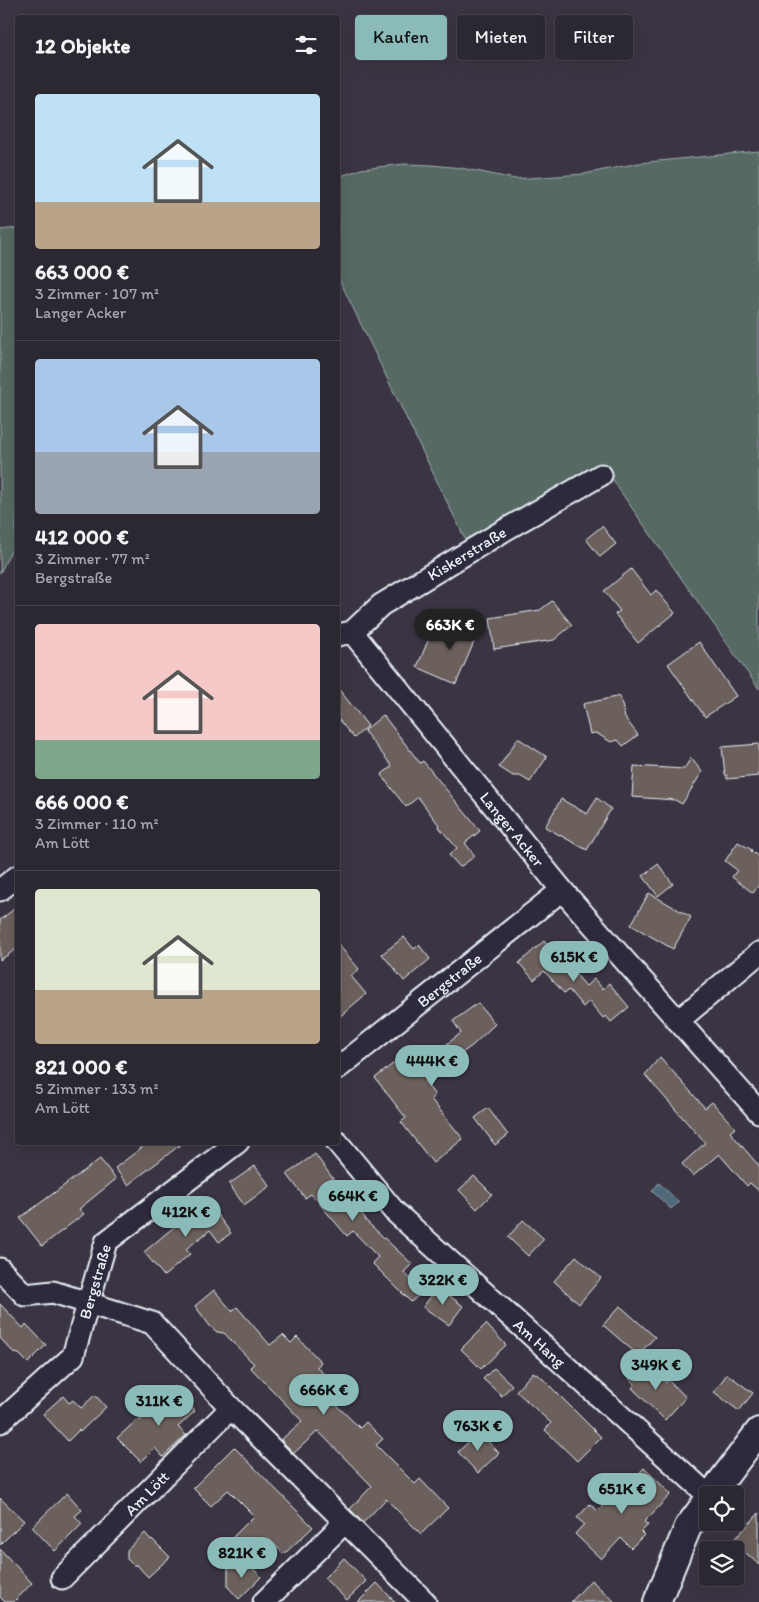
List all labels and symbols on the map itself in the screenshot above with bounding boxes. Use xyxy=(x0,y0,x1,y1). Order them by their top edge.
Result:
street label: Kiskerstraße xyxy=(424,522,510,585)
pin: 663K € xyxy=(409,608,491,651)
street label: Langer Acker xyxy=(476,788,549,871)
pin: 615K € xyxy=(533,940,615,983)
street label: Bergstraße xyxy=(413,948,486,1011)
pin: 444K € xyxy=(391,1044,473,1087)
pin: 664K € xyxy=(312,1180,394,1222)
pin: 412K € xyxy=(145,1196,227,1238)
street label: Bergstraße xyxy=(75,1242,115,1321)
pin: 322K € xyxy=(402,1264,484,1306)
street label: Am Hang xyxy=(509,1315,570,1372)
pin: 349K € xyxy=(615,1348,697,1391)
pin: 666K € xyxy=(283,1374,365,1416)
pin: 311K € xyxy=(118,1384,200,1427)
pin: 763K € xyxy=(437,1410,519,1452)
street label: Am Lött xyxy=(121,1467,173,1519)
pin: 651K € xyxy=(581,1472,663,1515)
pin: 821K € xyxy=(201,1536,283,1579)

